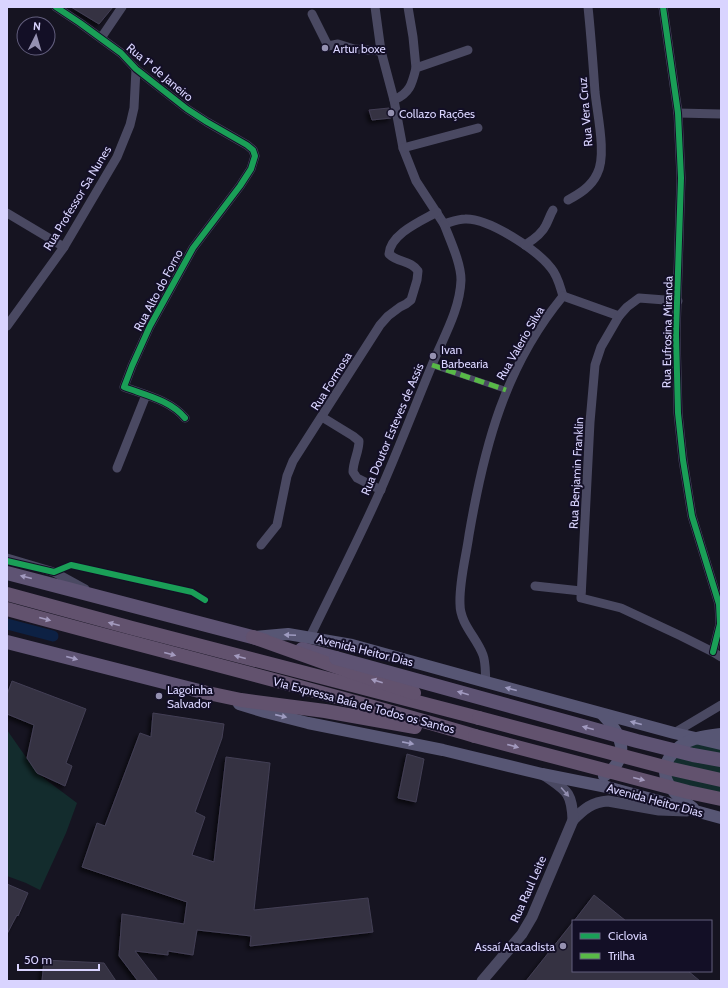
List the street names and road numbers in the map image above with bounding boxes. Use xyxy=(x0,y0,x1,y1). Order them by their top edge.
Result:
street label: Rua 1ª de Janeiro xyxy=(124,40,197,105)
street label: Rua Vera Cruz xyxy=(574,76,596,147)
street label: Rua Professor Sa Nunes xyxy=(40,143,114,253)
street label: Rua Alto do Forno xyxy=(130,246,186,334)
street label: Rua Eufrosina Miranda xyxy=(659,276,675,388)
street label: Rua Valerio Silva xyxy=(493,303,547,383)
street label: Rua Formosa xyxy=(307,349,355,413)
street label: Rua Doutor Esteves de Assis xyxy=(357,361,427,497)
street label: Rua Benjamin Franklin xyxy=(566,416,586,529)
street label: Avenida Heitor Dias xyxy=(315,631,415,669)
street label: Via Expressa Baía de Todos os Santos xyxy=(271,673,457,737)
street label: Avenida Heitor Dias xyxy=(605,780,705,820)
street label: Rua Raul Leite xyxy=(507,853,549,925)

